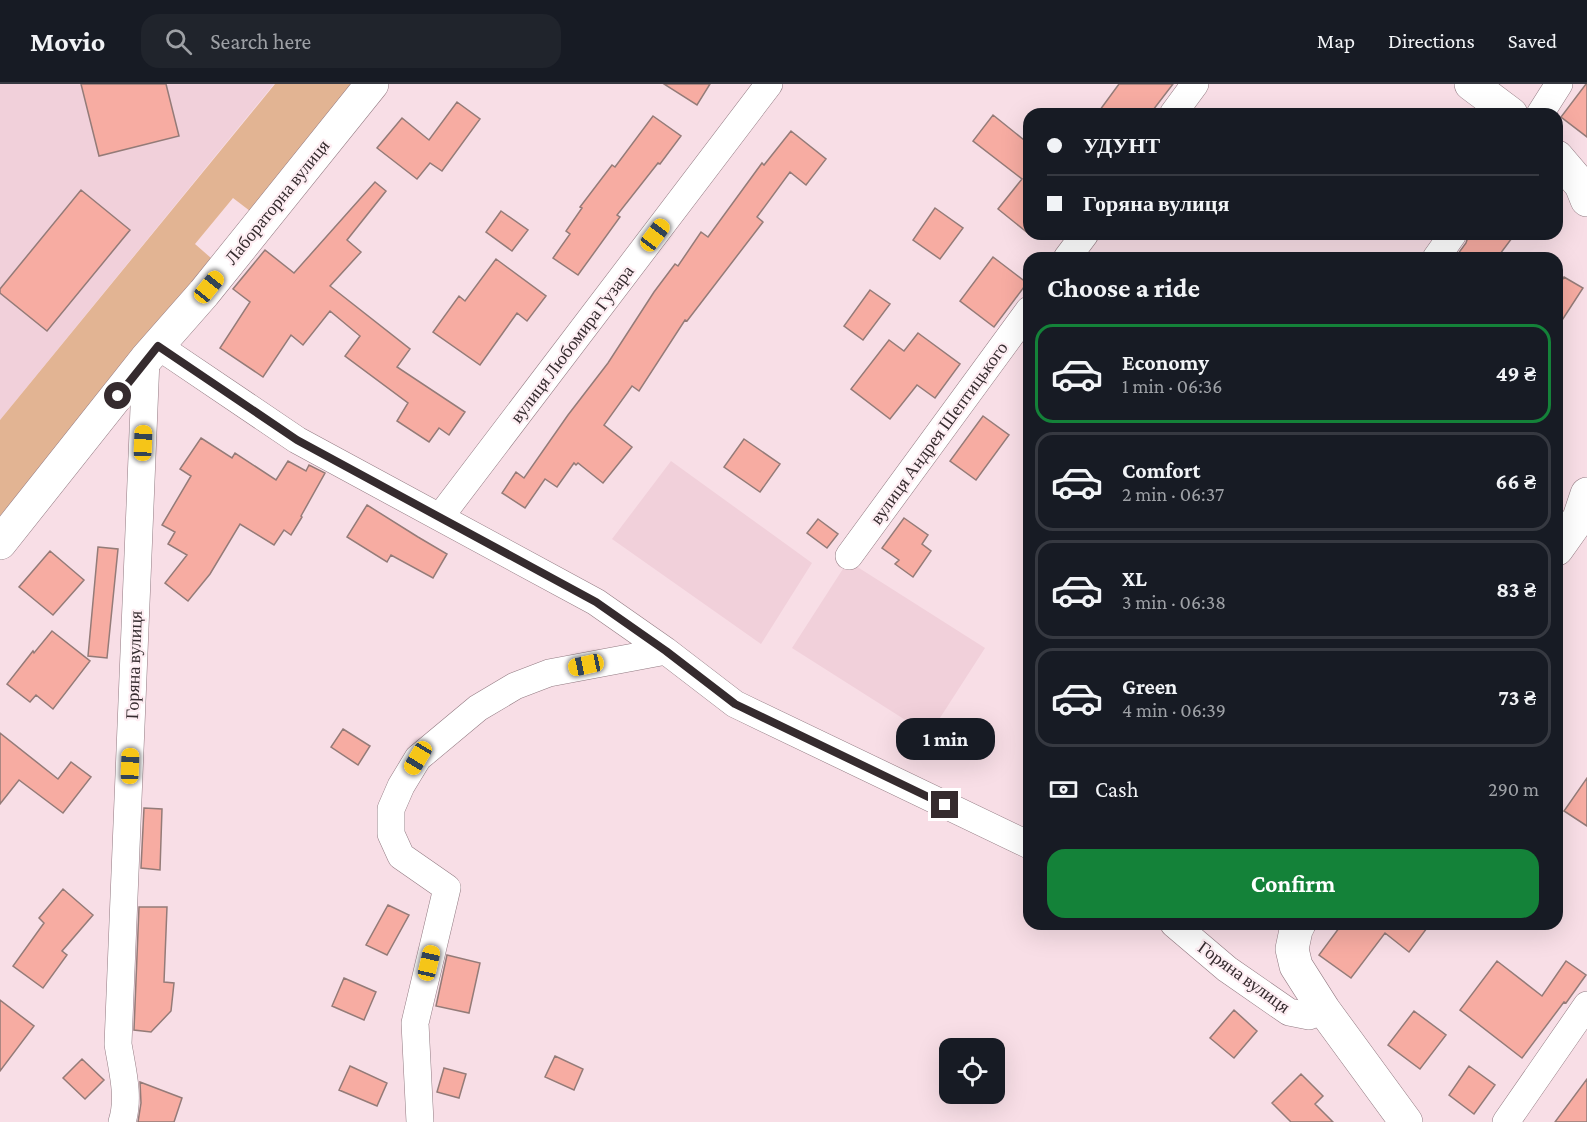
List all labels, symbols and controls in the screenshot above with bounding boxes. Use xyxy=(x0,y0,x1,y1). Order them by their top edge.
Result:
search box xyxy=(141,14,561,68)
icon: search xyxy=(162,25,195,58)
text: Movio xyxy=(30,26,105,57)
text: Search here xyxy=(210,29,311,54)
text: Map xyxy=(1317,29,1355,53)
text: Directions xyxy=(1388,29,1475,53)
text: Saved xyxy=(1508,29,1557,53)
text: УДУНТ xyxy=(1083,133,1160,158)
street label: Лабораторна вулиця xyxy=(221,136,333,268)
text: Горяна вулиця xyxy=(1083,191,1229,216)
car xyxy=(637,215,673,255)
street label: вулиця Любомира Гузара xyxy=(506,261,638,427)
car xyxy=(191,267,227,307)
text: Choose a ride xyxy=(1047,273,1200,303)
street label: вулиця Андрея Шептицького xyxy=(866,338,1012,528)
icon: car xyxy=(1050,347,1104,401)
text: Economy xyxy=(1122,350,1209,375)
text: 49 ₴ xyxy=(1496,361,1536,386)
text: 1 min · 06:36 xyxy=(1122,375,1222,397)
route start xyxy=(104,382,131,409)
car xyxy=(133,425,153,461)
icon: car xyxy=(1050,455,1104,509)
text: Comfort xyxy=(1122,458,1200,483)
text: 66 ₴ xyxy=(1496,469,1536,494)
text: 2 min · 06:37 xyxy=(1122,483,1224,505)
icon: car xyxy=(1050,563,1104,617)
text: XL xyxy=(1122,566,1147,591)
text: 83 ₴ xyxy=(1496,577,1536,602)
text: 3 min · 06:38 xyxy=(1122,591,1226,613)
street label: Горяна вулиця xyxy=(122,610,146,720)
car xyxy=(567,652,605,678)
icon: car xyxy=(1050,671,1104,725)
text: Green xyxy=(1122,674,1178,699)
text: 73 ₴ xyxy=(1498,685,1536,710)
text: 4 min · 06:39 xyxy=(1122,699,1226,721)
callout: 1 min xyxy=(896,718,994,760)
text: 1 min xyxy=(923,728,968,750)
car xyxy=(401,738,435,778)
car xyxy=(120,748,140,784)
icon: cash xyxy=(1047,773,1080,806)
text: Cash xyxy=(1095,777,1139,802)
text: 290 m xyxy=(1488,778,1539,800)
route end xyxy=(931,791,958,818)
button: Confirm xyxy=(1047,849,1539,918)
street label: Горяна вулиця xyxy=(1194,937,1294,1017)
car xyxy=(416,943,442,983)
map controls xyxy=(939,1038,1005,1104)
button: locate xyxy=(939,1038,1005,1104)

